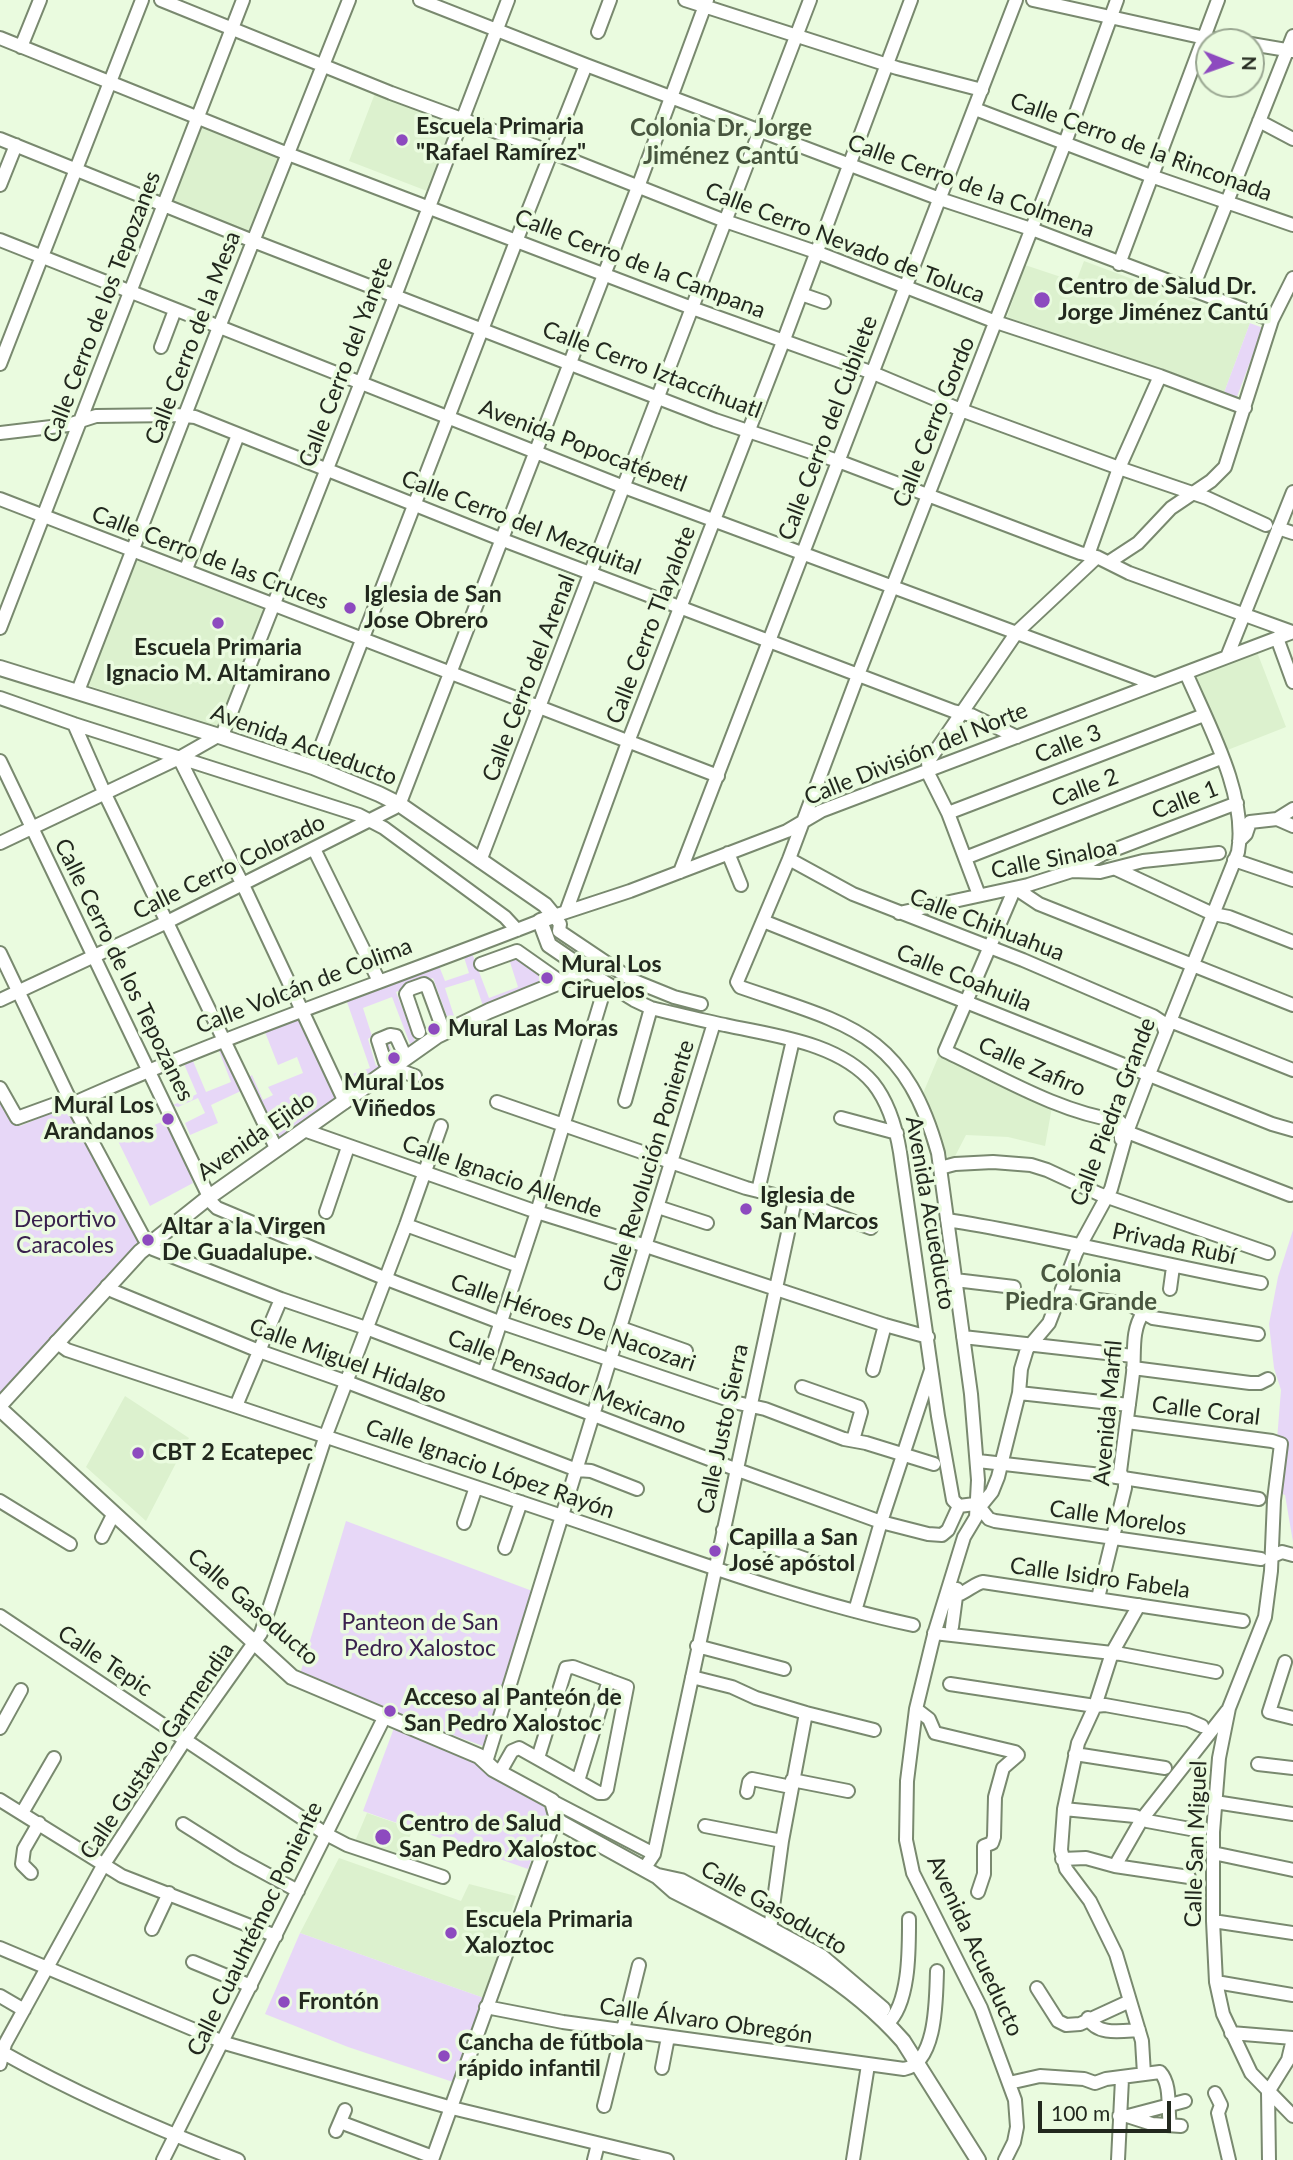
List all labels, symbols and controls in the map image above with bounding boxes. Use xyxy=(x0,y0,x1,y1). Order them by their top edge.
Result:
north arrow xyxy=(1195,28,1265,98)
text: N xyxy=(1238,56,1261,71)
street label: Calle Cerro de la Rinconada xyxy=(1006,87,1276,207)
place label: Escuela Primaria "Rafael Ramírez" xyxy=(416,113,586,167)
district label: Colonia Dr. Jorge Jiménez Cantú xyxy=(630,114,812,170)
street label: Calle Cerro de la Colmena xyxy=(844,128,1098,244)
marker: Escuela Primaria "Rafael Ramírez" xyxy=(394,132,410,148)
street label: Calle Cerro de los Tepozanes xyxy=(37,167,167,447)
street label: Calle Cerro Nevado de Toluca xyxy=(701,177,989,309)
street label: Calle Cerro de la Campana xyxy=(511,203,769,325)
street label: Calle Cerro de la Mesa xyxy=(140,227,246,449)
street label: Calle Cerro del Yanete xyxy=(293,253,399,471)
place label: Centro de Salud Dr. Jorge Jiménez Cantú xyxy=(1058,273,1269,327)
marker: Centro de Salud Dr. Jorge Jiménez Cantú xyxy=(1032,290,1052,310)
street label: Calle Cerro del Cubilete xyxy=(772,312,884,544)
street label: Calle Cerro Iztaccíhuatl xyxy=(538,315,766,425)
street label: Calle Cerro Gordo xyxy=(887,333,981,511)
street label: Avenida Popocatépetl xyxy=(475,394,691,498)
street label: Calle Cerro del Mezquital xyxy=(397,465,645,581)
street label: Calle Cerro de las Cruces xyxy=(88,500,332,616)
street label: Calle Cerro Tlayalote xyxy=(601,522,701,728)
street label: Calle Cerro del Arenal xyxy=(477,570,581,786)
place label: Iglesia de San Jose Obrero xyxy=(364,581,502,635)
marker: Iglesia de San Jose Obrero xyxy=(342,600,358,616)
marker: Escuela Primaria Ignacio M. Altamirano xyxy=(210,615,226,631)
place label: Escuela Primaria Ignacio M. Altamirano xyxy=(105,634,331,688)
street label: Calle División del Norte xyxy=(800,697,1032,811)
street label: Avenida Acueducto xyxy=(207,699,401,791)
street label: Calle 3 xyxy=(1031,719,1105,769)
street label: Calle 2 xyxy=(1048,763,1122,813)
street label: Calle 1 xyxy=(1148,775,1222,825)
street label: Calle Cerro Colorado xyxy=(128,808,330,926)
street label: Calle Sinaloa xyxy=(989,833,1119,885)
street label: Calle Cerro de los Tepozanes xyxy=(48,834,200,1106)
street label: Calle Chihuahua xyxy=(906,883,1068,967)
street label: Calle Volcán de Colima xyxy=(192,932,416,1040)
street label: Calle Coahuila xyxy=(892,938,1036,1018)
place label: Mural Los Ciruelos xyxy=(561,951,662,1005)
marker: Mural Los Ciruelos xyxy=(539,970,555,986)
street label: Calle Piedra Grande xyxy=(1064,1014,1162,1210)
place label: Mural Las Moras xyxy=(448,1015,618,1043)
marker: Mural Las Moras xyxy=(426,1021,442,1037)
street label: Calle Zafiro xyxy=(974,1031,1090,1103)
street label: Calle Revolución Poniente xyxy=(597,1037,701,1295)
marker: Mural Los Viñedos xyxy=(386,1050,402,1066)
place label: Mural Los Viñedos xyxy=(344,1069,444,1123)
street label: Avenida Ejido xyxy=(192,1085,320,1187)
place label: Mural Los Arandanos xyxy=(44,1092,154,1146)
marker: Mural Los Arandanos xyxy=(160,1111,176,1127)
street label: Avenida Acueducto xyxy=(899,1114,961,1312)
street label: Calle Ignacio Allende xyxy=(398,1130,606,1224)
place label: Iglesia de San Marcos xyxy=(760,1182,878,1236)
marker: Iglesia de San Marcos xyxy=(738,1201,754,1217)
park label: Deportivo Caracoles xyxy=(14,1206,116,1260)
place label: Altar a la Virgen De Guadalupe. xyxy=(162,1213,326,1267)
street label: Privada Rubí xyxy=(1110,1217,1238,1271)
marker: Altar a la Virgen De Guadalupe. xyxy=(140,1232,156,1248)
district label: Colonia Piedra Grande xyxy=(1005,1260,1157,1316)
street label: Calle Héroes De Nacozari xyxy=(447,1268,699,1378)
street label: Calle Miguel Hidalgo xyxy=(246,1312,450,1410)
street label: Calle Pensador Mexicano xyxy=(444,1324,690,1440)
street label: Avenida Marfil xyxy=(1088,1339,1128,1487)
street label: Calle Justo Sierra xyxy=(692,1342,754,1516)
street label: Calle Coral xyxy=(1150,1391,1262,1431)
street label: Calle Ignacio López Rayón xyxy=(362,1413,618,1525)
place label: CBT 2 Ecatepec xyxy=(152,1439,313,1467)
marker: CBT 2 Ecatepec xyxy=(130,1445,146,1461)
street label: Calle Morelos xyxy=(1048,1495,1188,1541)
place label: Capilla a San José apóstol xyxy=(729,1524,858,1578)
street label: Calle Gasoducto xyxy=(182,1543,324,1671)
marker: Capilla a San José apóstol xyxy=(707,1543,723,1559)
street label: Calle Isidro Fabela xyxy=(1008,1552,1192,1604)
park label: Panteon de San Pedro Xalostoc xyxy=(341,1609,499,1663)
street label: Calle Tepic xyxy=(53,1619,157,1703)
street label: Calle Gustavo Garmendia xyxy=(74,1637,240,1865)
place label: Acceso al Panteón de San Pedro Xalostoc xyxy=(404,1684,622,1738)
marker: Acceso al Panteón de San Pedro Xalostoc xyxy=(382,1703,398,1719)
street label: Calle San Miguel xyxy=(1179,1760,1213,1928)
street label: Calle Cuauhtémoc Poniente xyxy=(181,1797,329,2061)
place label: Centro de Salud San Pedro Xalostoc xyxy=(399,1810,596,1864)
marker: Centro de Salud San Pedro Xalostoc xyxy=(373,1827,393,1847)
street label: Avenida Acueducto xyxy=(921,1851,1029,2041)
street label: Calle Gasoducto xyxy=(696,1855,852,1961)
place label: Escuela Primaria Xaloztoc xyxy=(465,1906,633,1960)
marker: Escuela Primaria Xaloztoc xyxy=(443,1925,459,1941)
place label: Frontón xyxy=(298,1988,379,2016)
street label: Calle Álvaro Obregón xyxy=(597,1992,815,2050)
marker: Frontón xyxy=(276,1994,292,2010)
place label: Cancha de fútbola rápido infantil xyxy=(458,2029,644,2083)
marker: Cancha de fútbola rápido infantil xyxy=(436,2048,452,2064)
scale bar xyxy=(1041,2086,1174,2130)
text: 100 m xyxy=(1051,2100,1110,2125)

